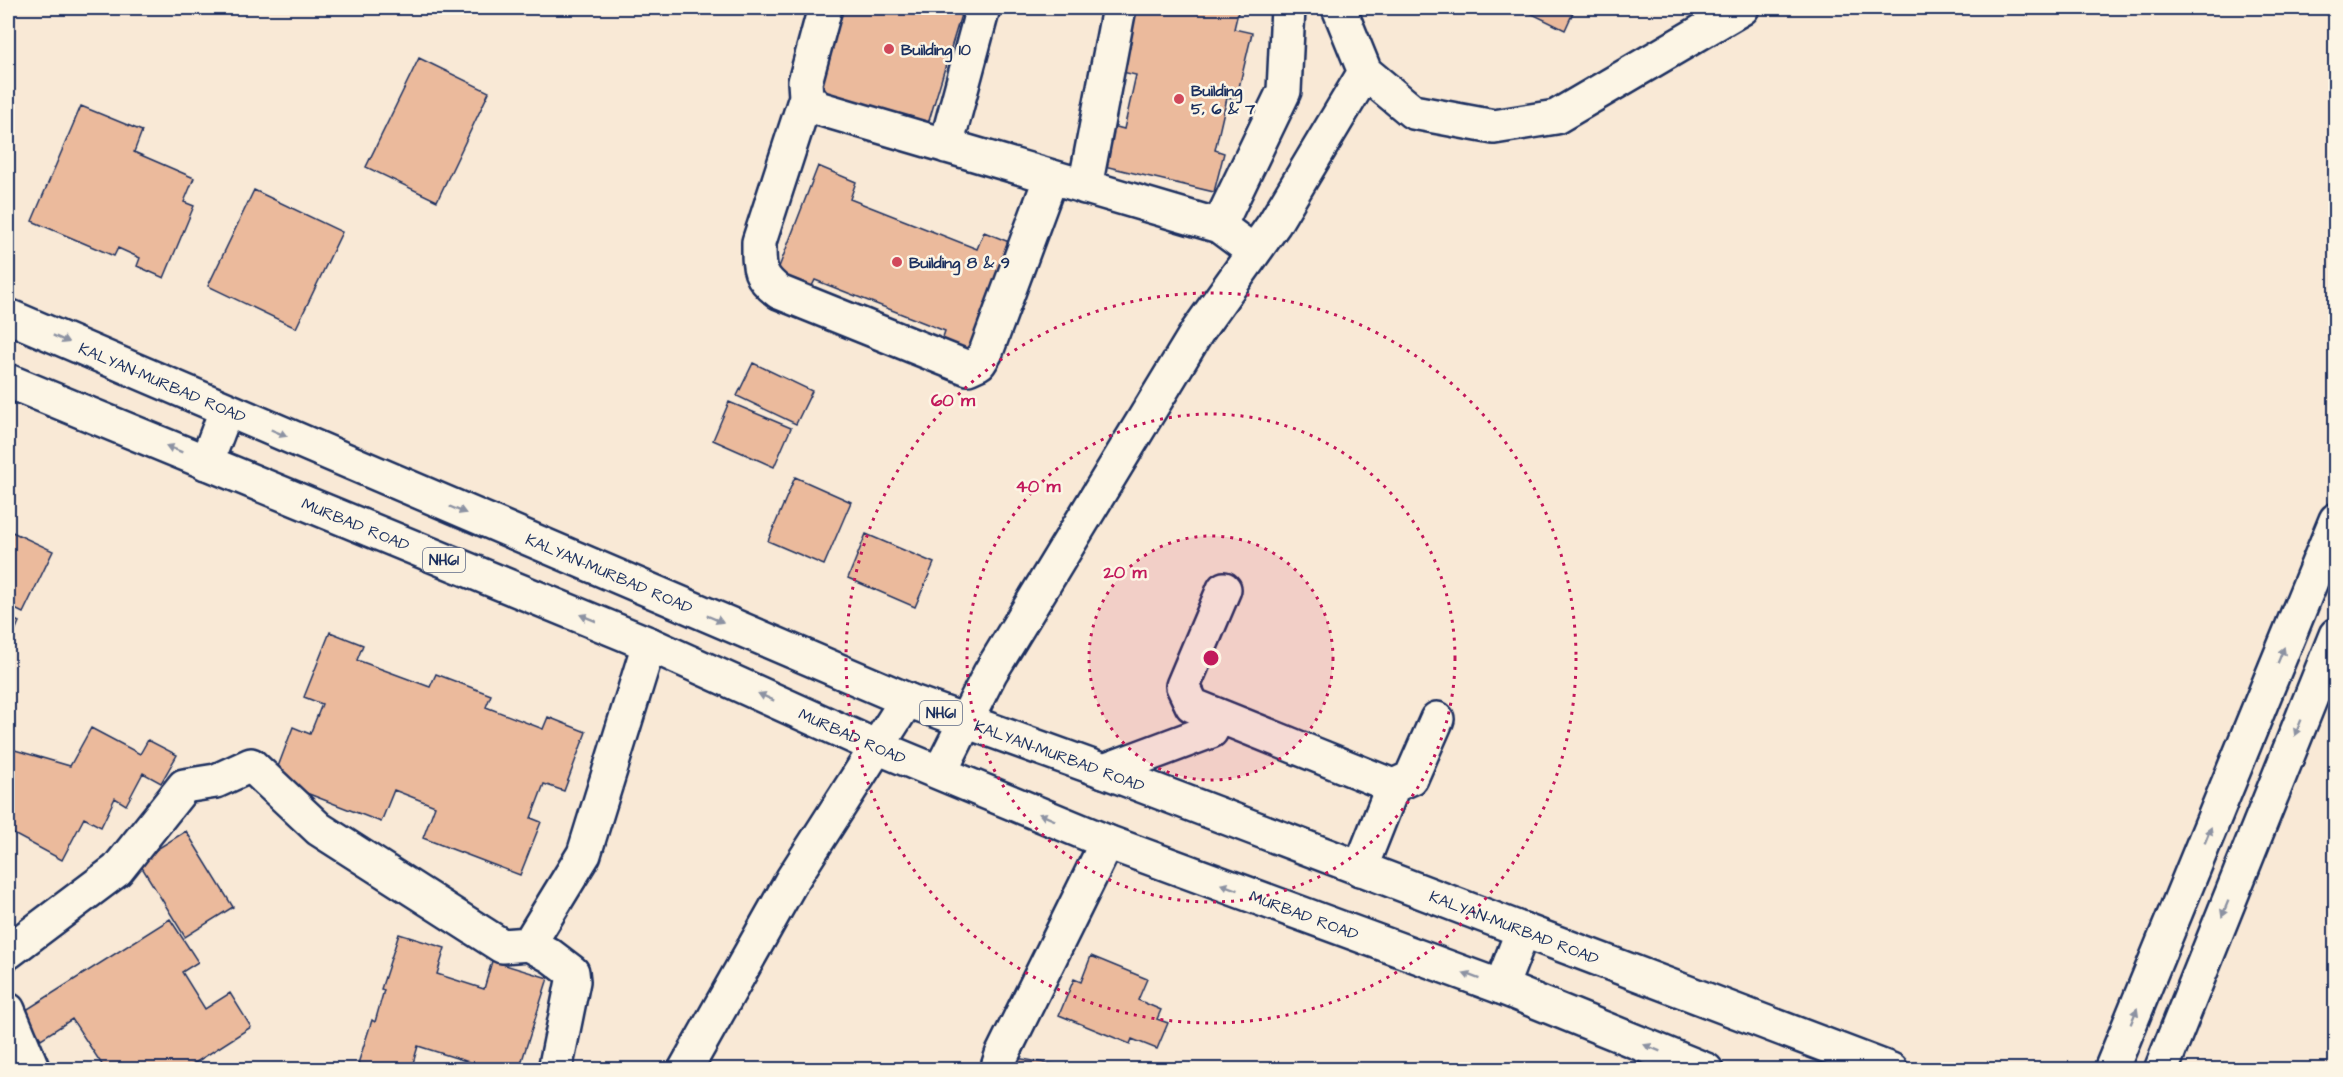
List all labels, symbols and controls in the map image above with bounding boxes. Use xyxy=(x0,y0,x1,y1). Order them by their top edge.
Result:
place label: Building 10 xyxy=(901,39,971,63)
marker: Building 10 xyxy=(882,42,896,56)
place label: Building 5, 6 & 7 xyxy=(1191,80,1255,120)
marker: Building 5, 6 & 7 xyxy=(1172,92,1186,106)
place label: Building 8 & 9 xyxy=(909,252,1010,276)
marker: Building 8 & 9 xyxy=(890,255,904,269)
one-way arrow xyxy=(53,334,71,344)
street label: KALYAN-MURBAD ROAD xyxy=(75,338,249,428)
text: 60 m xyxy=(931,388,976,413)
one-way arrow xyxy=(270,428,288,438)
one-way arrow xyxy=(165,444,183,453)
text: 40 m xyxy=(1016,474,1061,499)
street label: MURBAD ROAD xyxy=(298,493,413,557)
one-way arrow xyxy=(449,506,467,515)
street label: KALYAN-MURBAD ROAD xyxy=(522,528,696,619)
road number: NH61 xyxy=(423,548,465,572)
text: 20 m xyxy=(1103,560,1147,585)
one-way arrow xyxy=(578,613,596,623)
one-way arrow xyxy=(706,614,724,624)
one-way arrow xyxy=(2277,645,2287,663)
centre of rings xyxy=(1201,648,1221,668)
one-way arrow xyxy=(758,692,775,701)
road number: NH61 xyxy=(920,701,962,725)
street label: MURBAD ROAD xyxy=(795,703,909,770)
street label: KALYAN-MURBAD ROAD xyxy=(971,715,1148,797)
one-way arrow xyxy=(2293,719,2302,737)
one-way arrow xyxy=(1037,812,1055,822)
one-way arrow xyxy=(2203,826,2213,844)
one-way arrow xyxy=(1220,881,1238,891)
street label: MURBAD ROAD xyxy=(1246,885,1361,946)
street label: KALYAN-MURBAD ROAD xyxy=(1426,886,1602,970)
one-way arrow xyxy=(2220,900,2229,918)
one-way arrow xyxy=(1462,970,1480,980)
one-way arrow xyxy=(2130,1007,2139,1025)
one-way arrow xyxy=(1643,1043,1661,1052)

